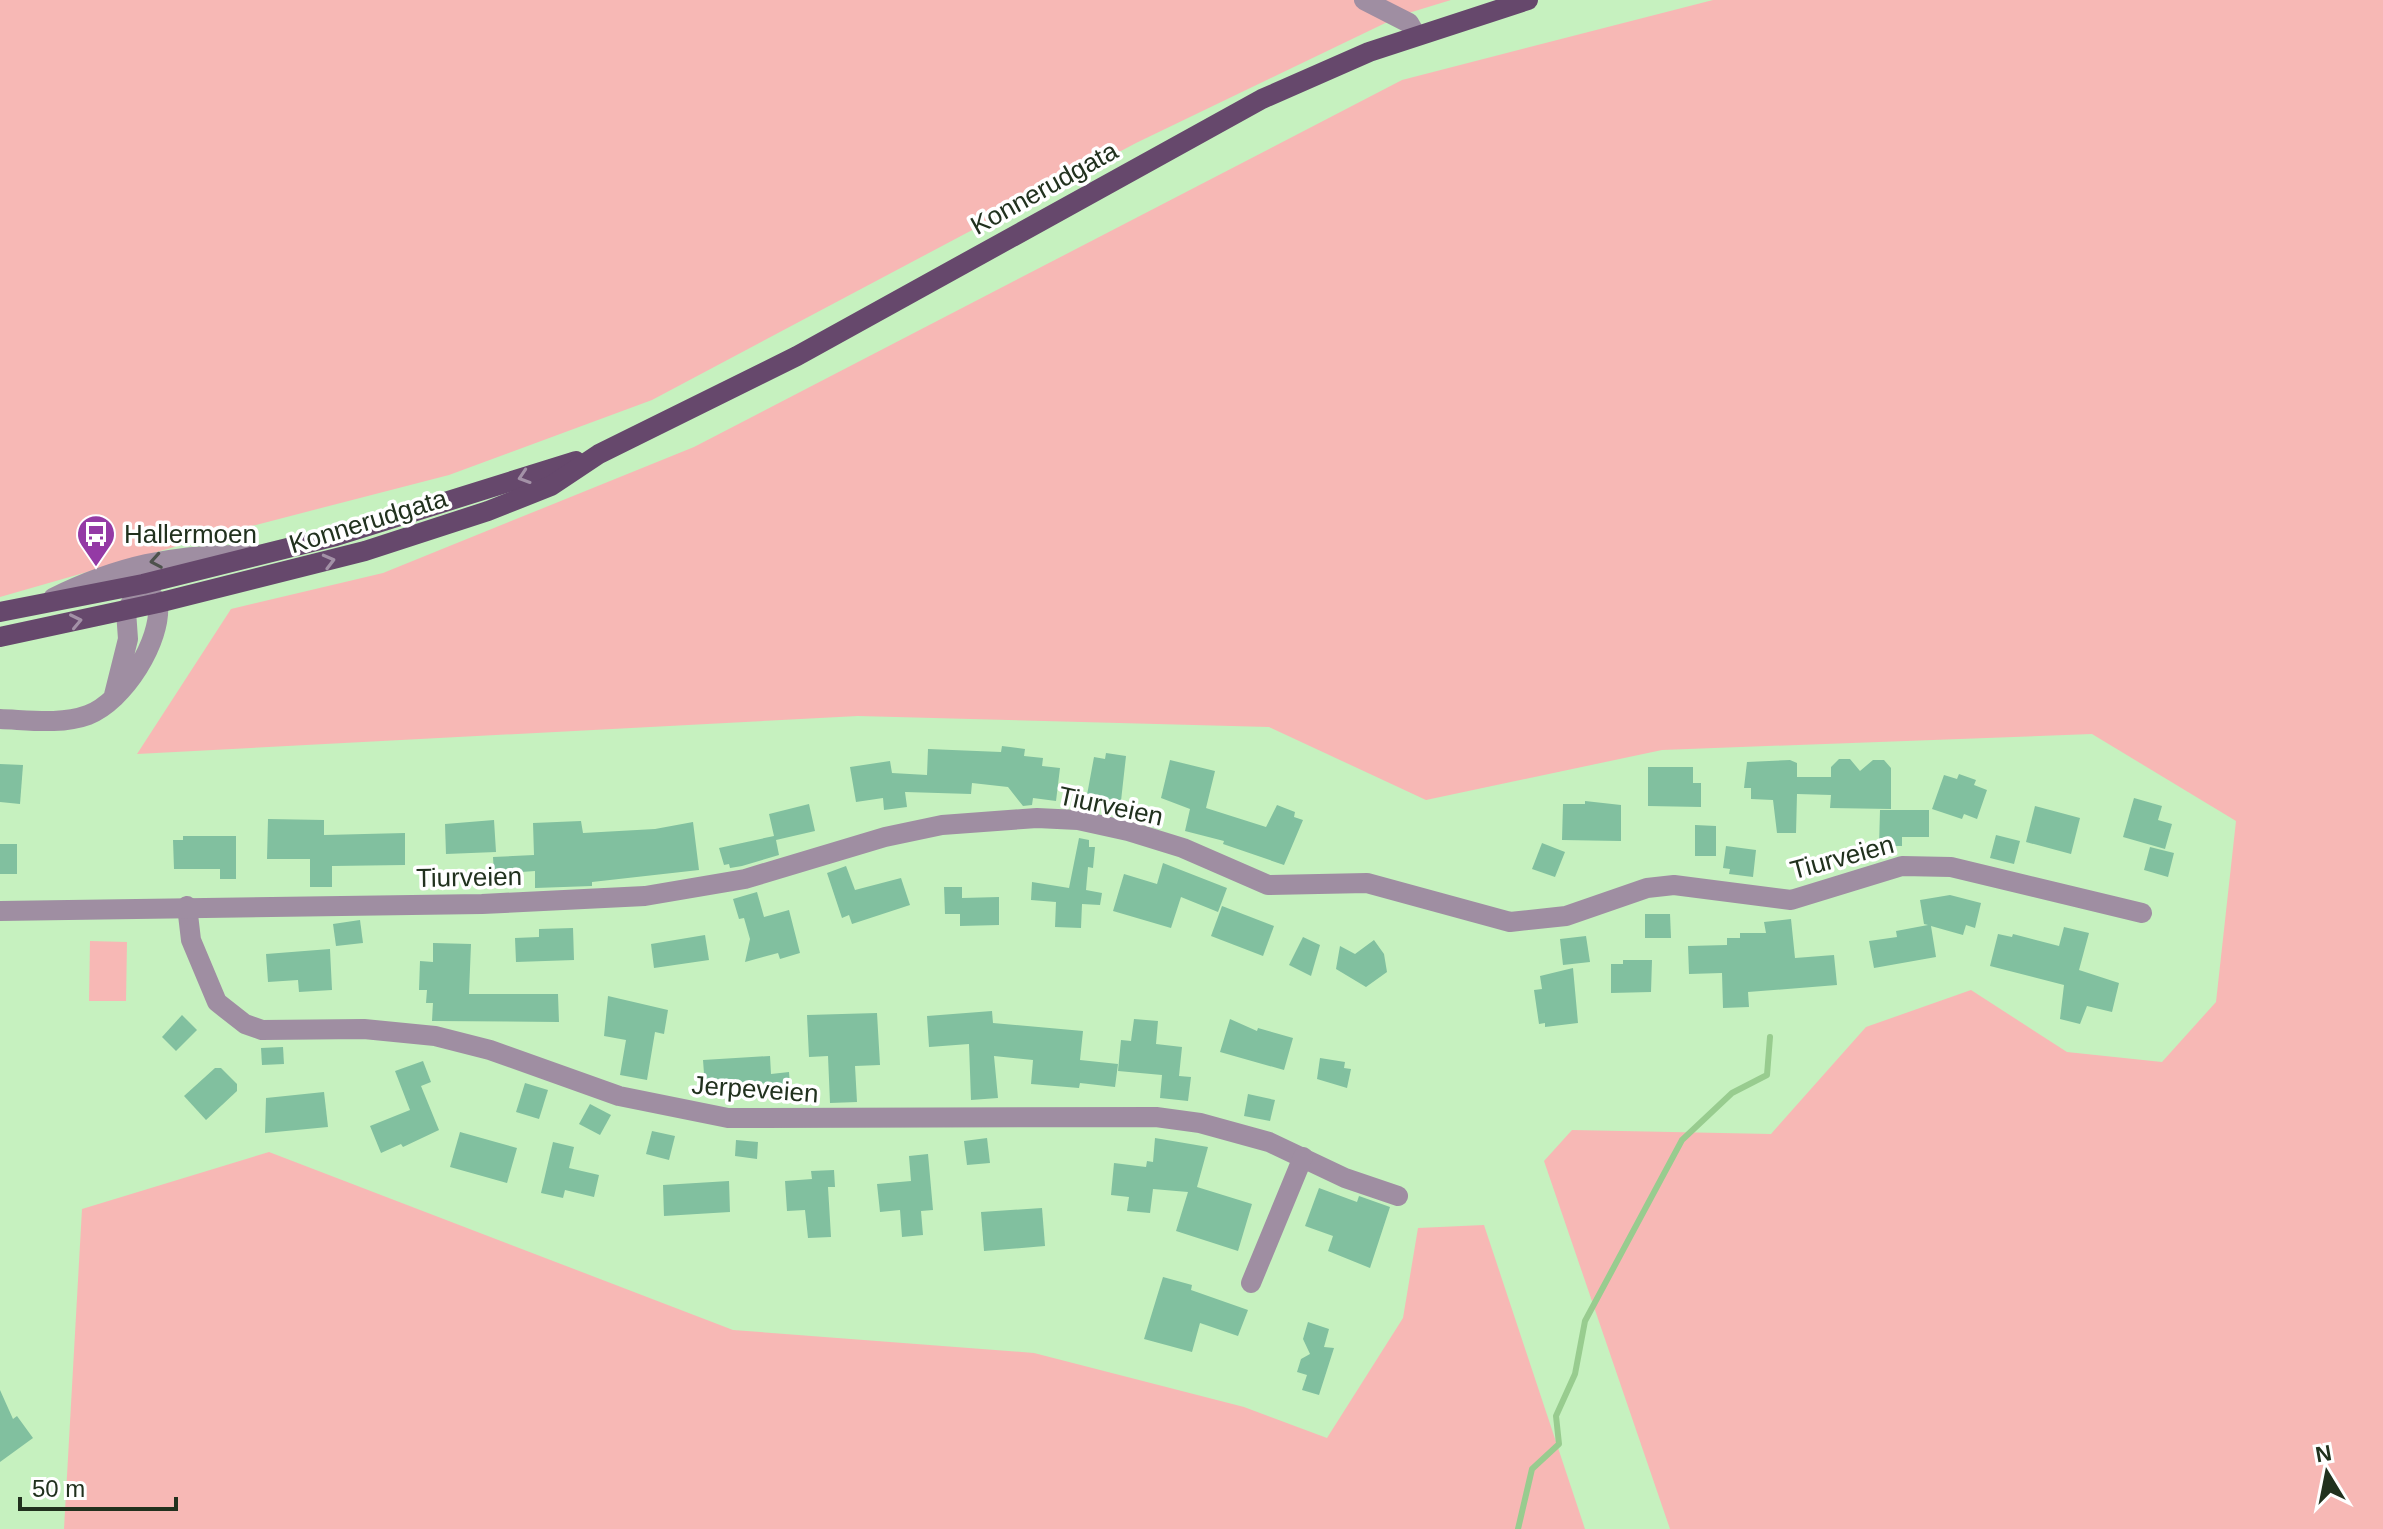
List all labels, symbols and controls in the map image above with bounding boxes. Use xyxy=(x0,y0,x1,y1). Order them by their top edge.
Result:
street label: Konnerudgata xyxy=(965,135,1123,241)
one-way arrow xyxy=(518,467,532,483)
street label: Konnerudgata xyxy=(285,483,451,559)
bus stop icon: Hallermoen xyxy=(75,513,117,568)
place label: Hallermoen xyxy=(124,519,257,549)
one-way arrow xyxy=(149,552,163,569)
one-way arrow xyxy=(322,554,336,570)
one-way arrow xyxy=(70,614,83,631)
street label: Tiurveien xyxy=(1056,780,1166,832)
street label: Tiurveien xyxy=(1787,829,1897,885)
street label: Tiurveien xyxy=(416,861,522,893)
street label: Jerpeveien xyxy=(691,1070,819,1108)
north arrow xyxy=(2287,1433,2367,1513)
text: N xyxy=(2314,1440,2334,1467)
scale bar xyxy=(20,1461,176,1511)
text: 50 m xyxy=(32,1475,85,1502)

